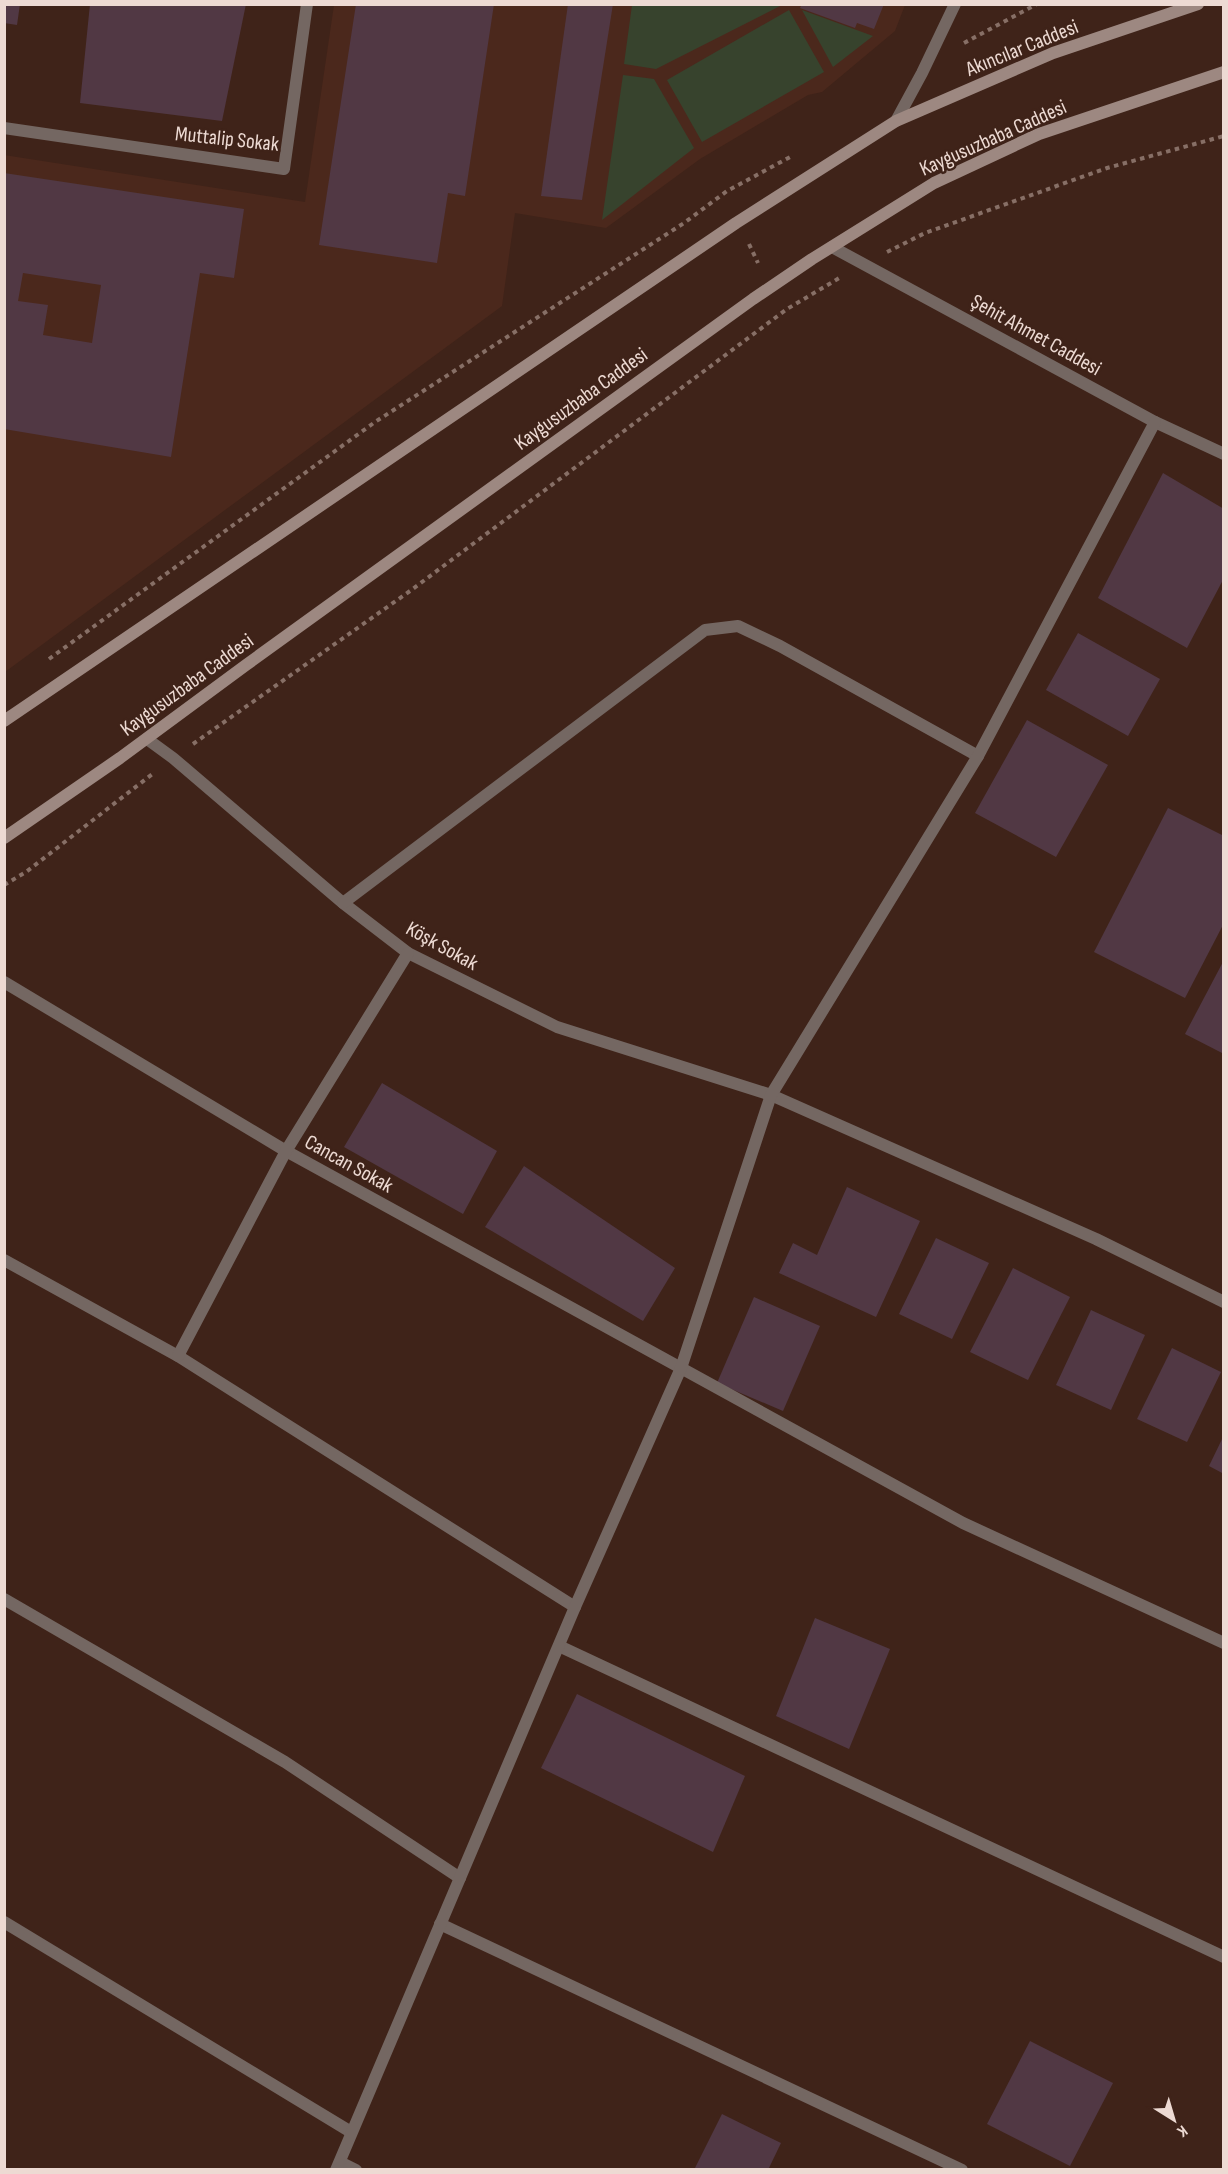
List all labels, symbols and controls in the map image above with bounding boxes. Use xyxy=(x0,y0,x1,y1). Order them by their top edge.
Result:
street label: Akıncılar Caddesi xyxy=(961,14,1082,82)
street label: Kaygusuzbaba Caddesi xyxy=(916,94,1070,182)
street label: Muttalip Sokak xyxy=(174,121,280,157)
street label: Şehit Ahmet Caddesi xyxy=(966,289,1106,381)
street label: Kaygusuzbaba Caddesi xyxy=(510,342,652,456)
street label: Kaygusuzbaba Caddesi xyxy=(116,628,258,742)
street label: Köşk Sokak xyxy=(402,916,482,976)
street label: Cancan Sokak xyxy=(300,1129,398,1199)
north arrow xyxy=(1144,2090,1204,2150)
text: K xyxy=(1173,2121,1191,2141)

